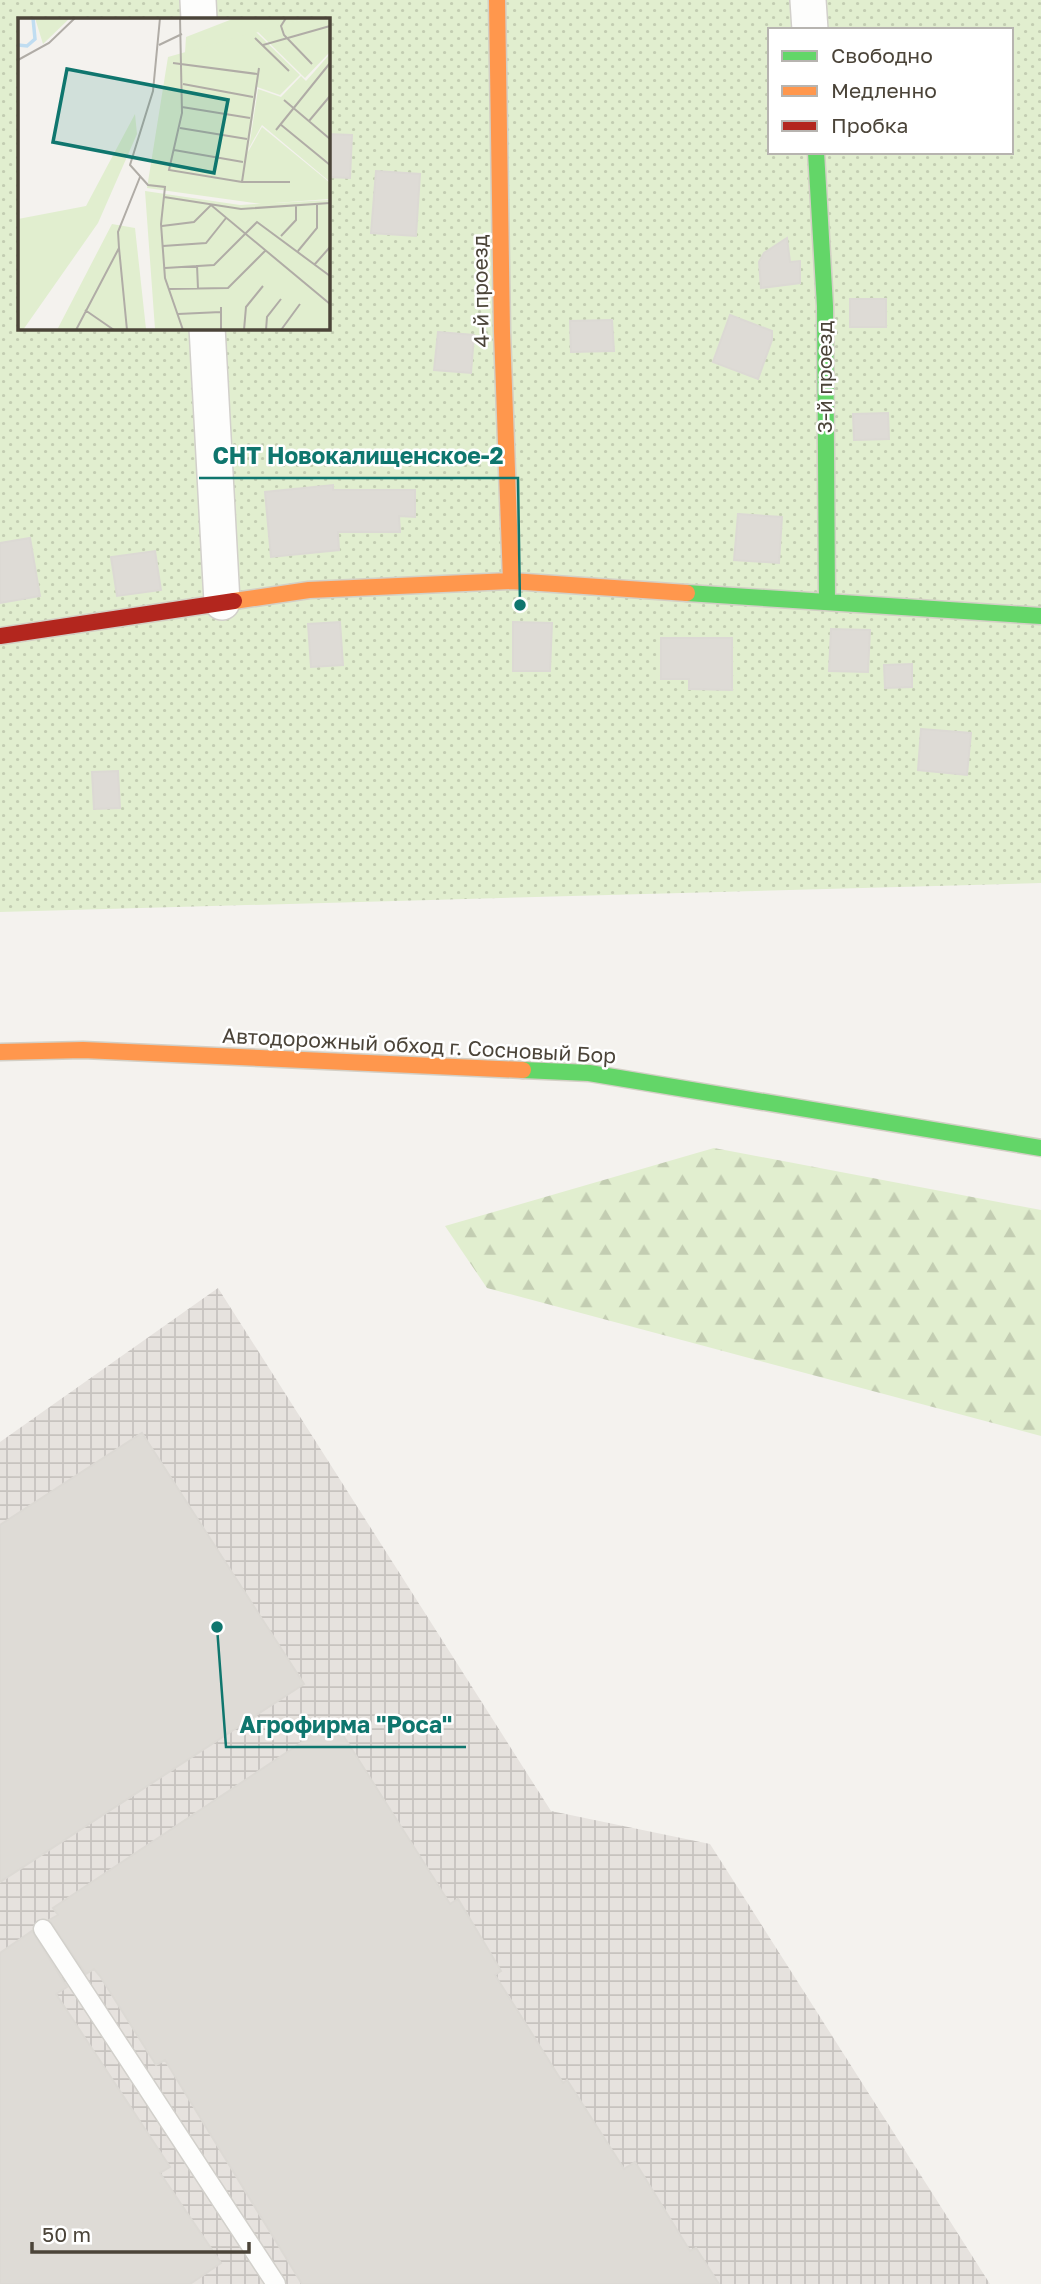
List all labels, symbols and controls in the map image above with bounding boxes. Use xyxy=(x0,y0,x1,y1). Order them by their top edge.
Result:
inset map xyxy=(18,18,329,329)
legend xyxy=(768,28,1013,154)
text: Свободно xyxy=(831,42,933,68)
text: Медленно xyxy=(831,77,937,103)
text: Пробка xyxy=(831,112,909,138)
street label: 4-й проезд xyxy=(466,234,494,348)
street label: 3-й проезд xyxy=(811,321,837,433)
callout: СНТ Новокалищенское-2 xyxy=(199,434,518,478)
text: СНТ Новокалищенское-2 xyxy=(212,441,504,469)
street label: Автодорожный обход г. Сосновый Бор xyxy=(221,1022,617,1068)
callout: Агрофирма "Роса" xyxy=(226,1703,466,1747)
text: Агрофирма "Роса" xyxy=(240,1710,452,1738)
scale bar xyxy=(32,2210,248,2254)
text: 50 m xyxy=(42,2221,91,2247)

